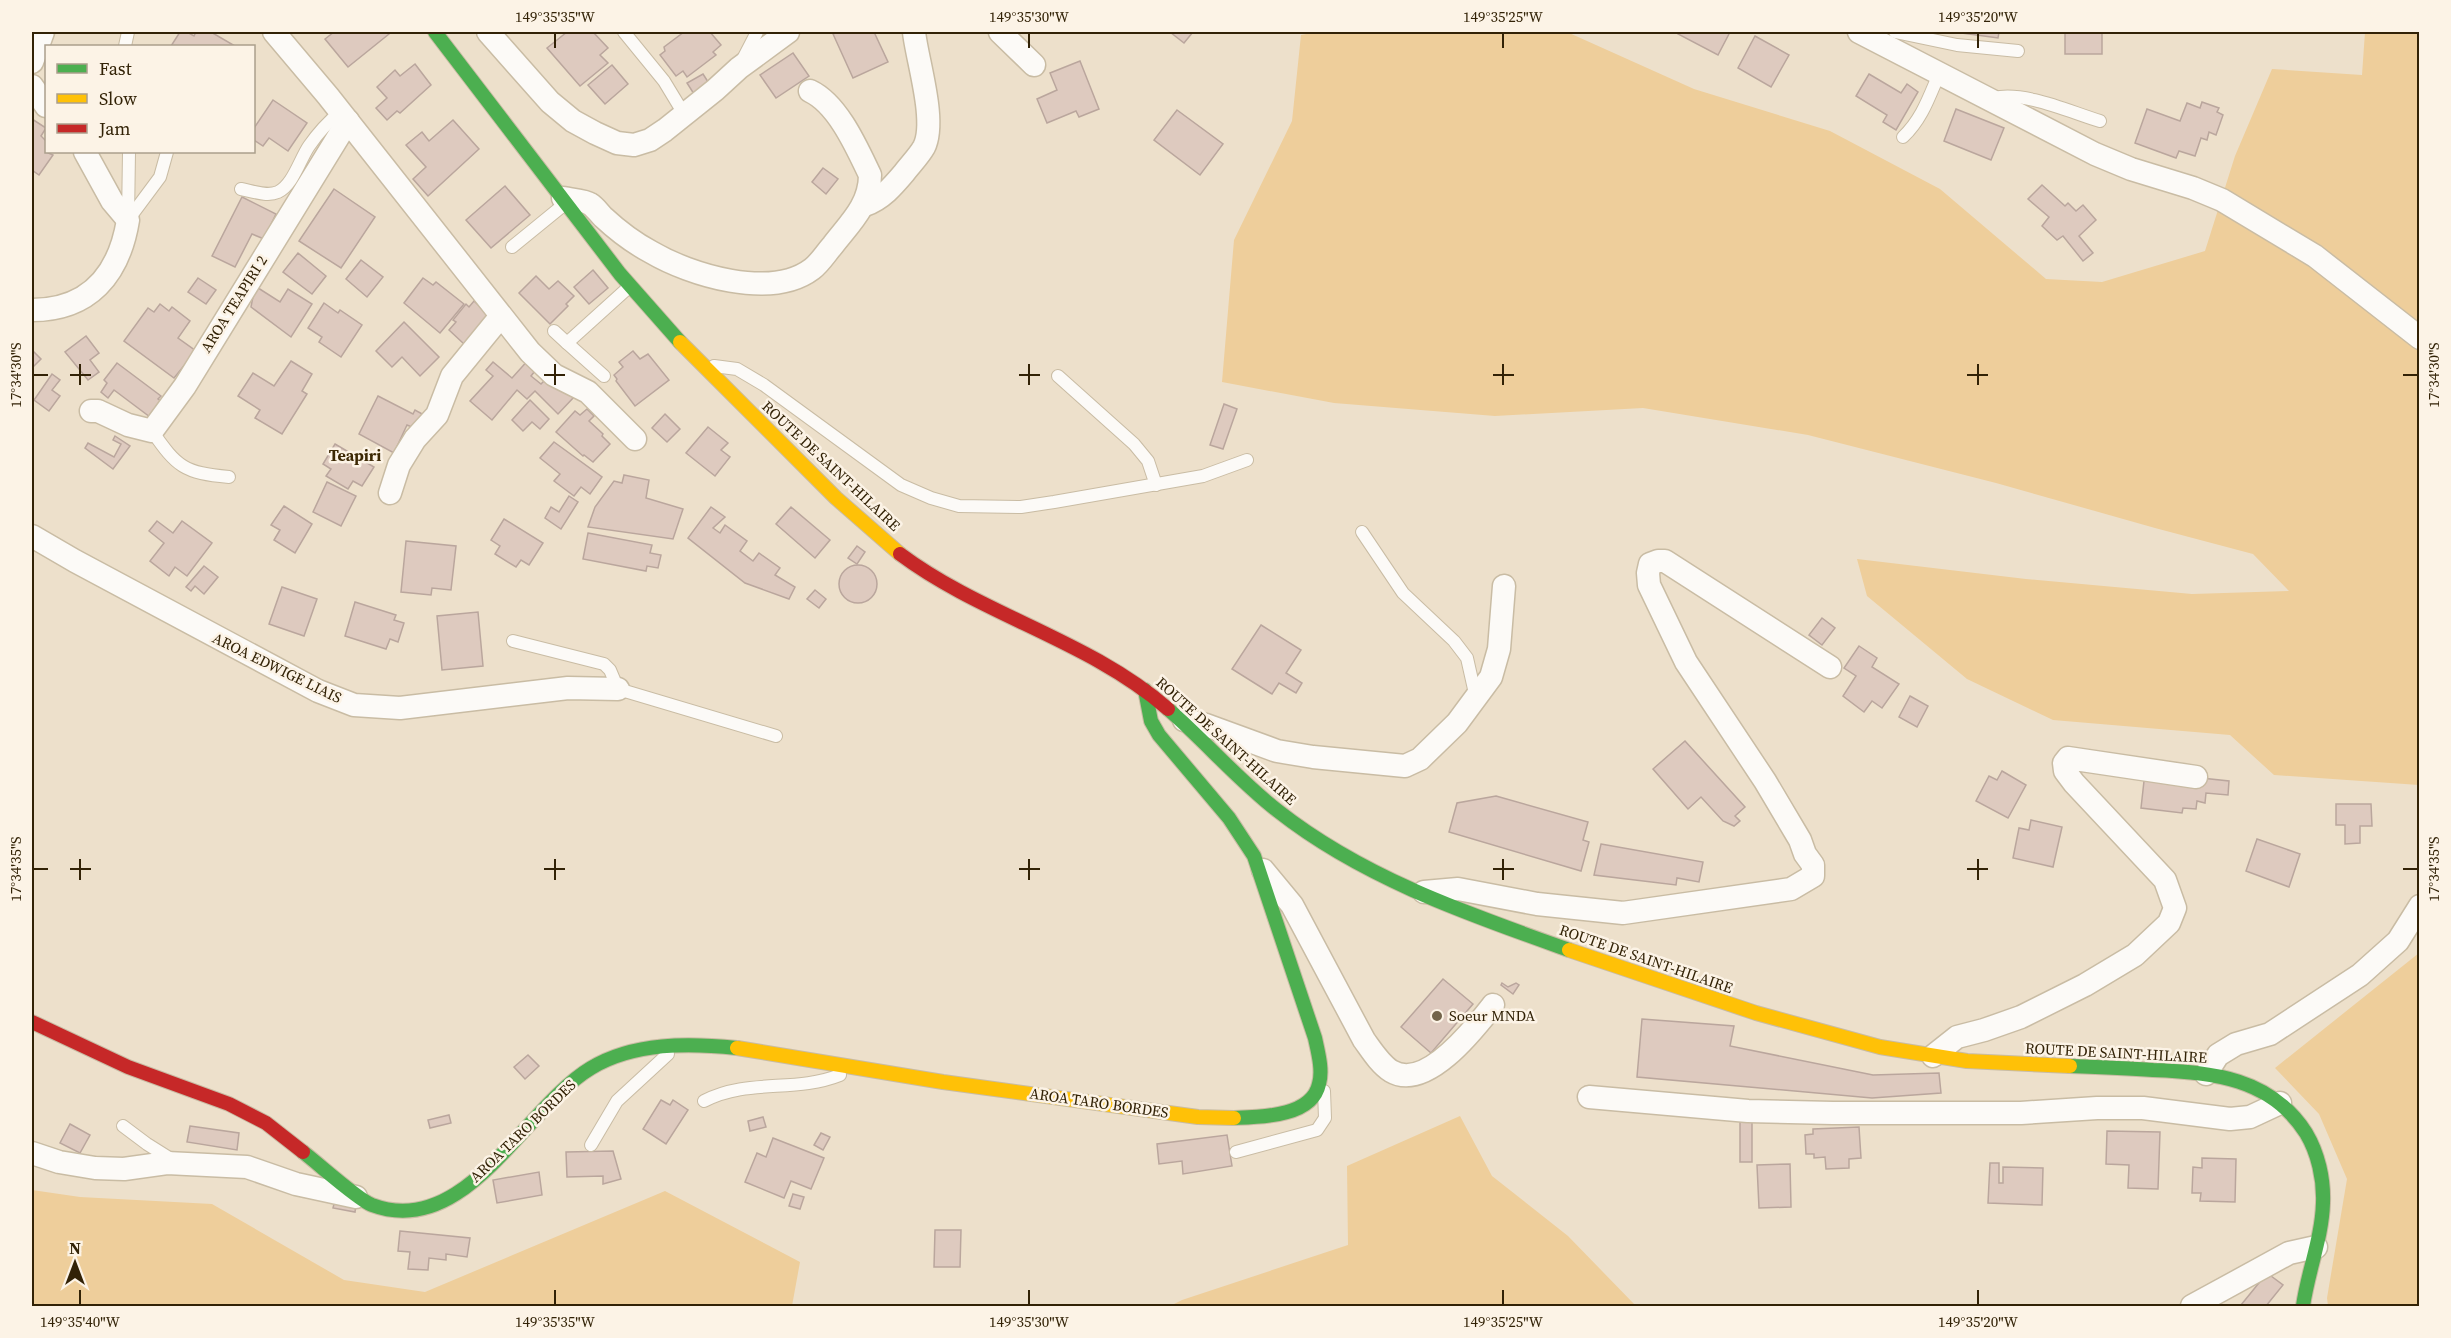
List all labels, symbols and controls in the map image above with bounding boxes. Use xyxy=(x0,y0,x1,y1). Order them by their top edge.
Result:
text: 149°35'35"W xyxy=(515,6,596,27)
text: 149°35'30"W xyxy=(989,6,1070,27)
text: 149°35'25"W xyxy=(1463,6,1544,27)
text: 149°35'20"W xyxy=(1938,6,2019,27)
legend xyxy=(45,45,255,153)
text: Fast xyxy=(99,56,132,81)
text: Slow xyxy=(99,86,137,111)
text: Jam xyxy=(98,116,131,141)
street label: AROA TEAPIRI 2 xyxy=(195,251,272,356)
text: 17°34'30"S xyxy=(5,342,26,408)
text: 17°34'30"S xyxy=(2423,342,2444,408)
street label: ROUTE DE SAINT-HILAIRE xyxy=(758,396,905,535)
district label: Teapiri xyxy=(329,444,381,466)
street label: AROA EDWIGE LIAIS xyxy=(209,627,346,708)
street label: ROUTE DE SAINT-HILAIRE xyxy=(1152,672,1301,809)
text: 17°34'35"S xyxy=(5,836,26,902)
text: 17°34'35"S xyxy=(2423,836,2444,902)
street label: ROUTE DE SAINT-HILAIRE xyxy=(1557,919,1736,998)
place label: Soeur MNDA xyxy=(1449,1005,1535,1026)
marker: Soeur MNDA xyxy=(1430,1009,1444,1023)
street label: ROUTE DE SAINT-HILAIRE xyxy=(2024,1037,2208,1068)
street label: AROA TARO BORDES xyxy=(465,1074,581,1187)
street label: AROA TARO BORDES xyxy=(1028,1082,1170,1123)
north arrow xyxy=(45,1233,105,1293)
text: N xyxy=(69,1237,81,1259)
text: 149°35'40"W xyxy=(40,1311,121,1332)
text: 149°35'35"W xyxy=(515,1311,596,1332)
text: 149°35'30"W xyxy=(989,1311,1070,1332)
text: 149°35'25"W xyxy=(1463,1311,1544,1332)
text: 149°35'20"W xyxy=(1938,1311,2019,1332)

